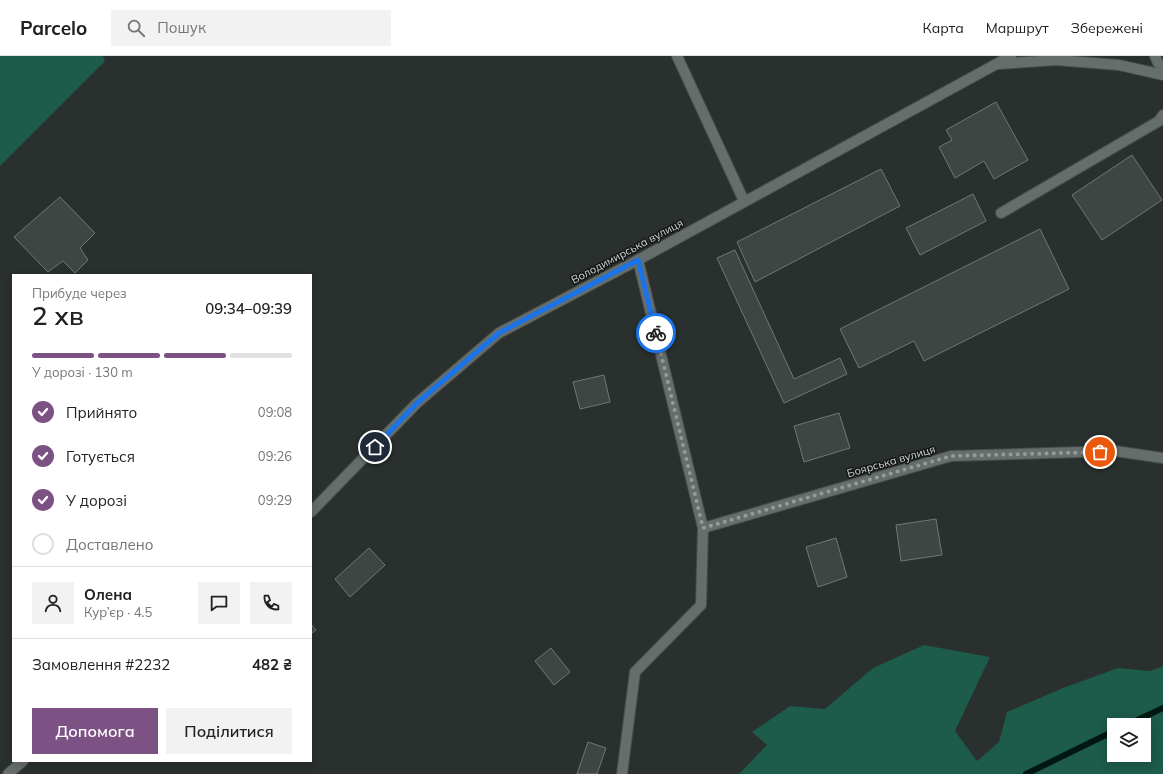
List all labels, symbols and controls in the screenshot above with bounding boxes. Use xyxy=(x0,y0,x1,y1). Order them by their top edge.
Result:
search box xyxy=(111,10,391,46)
text: Parcelo xyxy=(20,16,87,40)
icon: search xyxy=(125,17,147,39)
text: Пошук xyxy=(157,18,206,37)
text: Карта xyxy=(923,19,964,37)
text: Маршрут xyxy=(986,19,1049,37)
text: Збережені xyxy=(1071,19,1143,37)
street label: Володимирська вулиця xyxy=(568,215,686,287)
text: Прибуде через xyxy=(32,285,127,301)
text: 2 хв xyxy=(32,299,84,332)
text: 09:34–09:39 xyxy=(205,299,292,318)
courier xyxy=(636,313,676,353)
icon: bike xyxy=(645,322,667,344)
text: У дорозі · 130 m xyxy=(32,364,133,380)
icon: check xyxy=(32,401,54,423)
text: Прийнято xyxy=(66,403,137,422)
text: 09:08 xyxy=(258,404,292,420)
pin xyxy=(358,430,392,464)
pin xyxy=(1083,435,1117,469)
icon: home xyxy=(364,436,386,458)
icon: bag xyxy=(1089,441,1111,463)
street label: Боярська вулиця xyxy=(845,442,937,480)
icon: check xyxy=(32,445,54,467)
text: Готується xyxy=(66,447,135,466)
text: 09:26 xyxy=(258,448,292,464)
icon: check xyxy=(32,489,54,511)
text: У дорозі xyxy=(66,491,127,510)
text: 09:29 xyxy=(258,492,292,508)
text: Доставлено xyxy=(66,535,153,554)
button: person xyxy=(32,582,74,624)
button: chat xyxy=(198,582,240,624)
button: phone xyxy=(250,582,292,624)
text: Олена xyxy=(84,585,132,604)
text: Кур’єр · 4.5 xyxy=(84,604,152,620)
text: Замовлення #2232 xyxy=(32,655,170,674)
text: 482 ₴ xyxy=(252,655,292,674)
button: Допомога xyxy=(32,708,158,754)
button: Поділитися xyxy=(166,708,292,754)
map controls xyxy=(1107,718,1151,762)
button: layers xyxy=(1107,718,1151,762)

